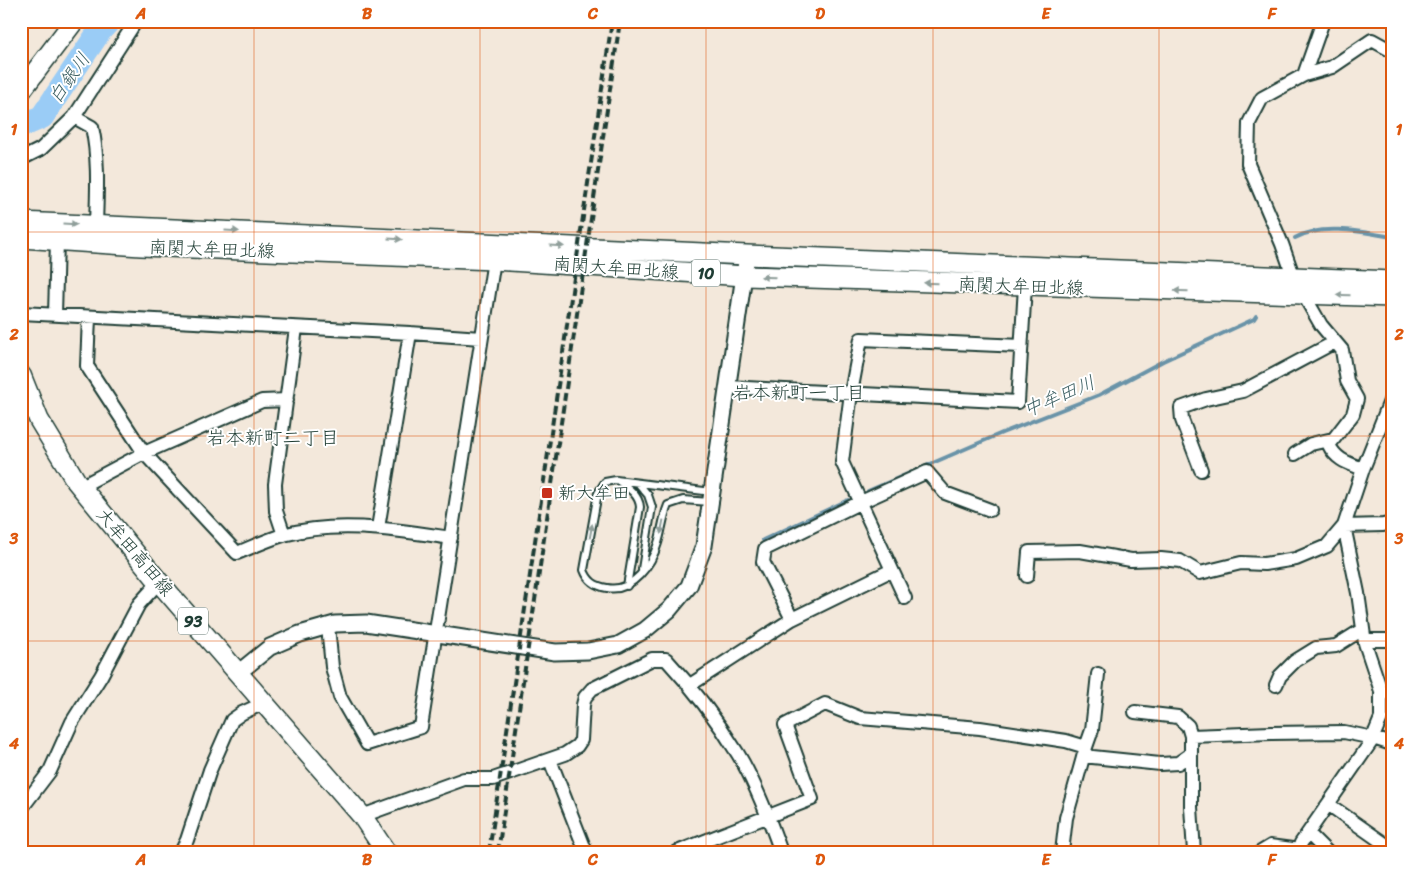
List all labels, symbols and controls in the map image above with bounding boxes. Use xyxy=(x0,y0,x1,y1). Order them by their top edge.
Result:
text: A xyxy=(135,0,146,28)
text: B xyxy=(362,0,373,28)
text: C xyxy=(587,0,599,28)
text: D xyxy=(815,0,825,28)
text: E xyxy=(1042,0,1052,28)
text: F xyxy=(1267,0,1278,28)
water label: 白銀川 xyxy=(39,45,99,111)
text: 1 xyxy=(11,115,18,144)
text: 1 xyxy=(1396,115,1403,144)
one-way arrow xyxy=(62,220,78,228)
one-way arrow xyxy=(225,228,241,236)
street label: 南関大牟田北線 xyxy=(148,231,276,267)
one-way arrow xyxy=(387,235,403,243)
one-way arrow xyxy=(549,243,565,251)
street label: 南関大牟田北線 xyxy=(552,248,680,288)
road number: 10 xyxy=(692,260,720,286)
street label: 南関大牟田北線 xyxy=(957,268,1085,304)
one-way arrow xyxy=(760,272,776,280)
one-way arrow xyxy=(922,278,938,286)
one-way arrow xyxy=(1172,286,1188,294)
one-way arrow xyxy=(1335,291,1351,299)
text: 2 xyxy=(8,320,19,349)
text: 2 xyxy=(1393,320,1404,349)
water label: 中牟田川 xyxy=(1018,366,1100,426)
district label: 岩本新町一丁目 xyxy=(732,376,866,409)
district label: 岩本新町二丁目 xyxy=(206,421,340,454)
place label: 新大牟田 xyxy=(558,477,630,509)
marker: 新大牟田 xyxy=(540,486,554,500)
street label: 大牟田高田線 xyxy=(88,500,182,604)
one-way arrow xyxy=(657,519,665,535)
one-way arrow xyxy=(587,523,595,538)
text: 3 xyxy=(9,524,19,553)
text: 3 xyxy=(1394,524,1404,553)
road number: 93 xyxy=(178,608,208,634)
text: 4 xyxy=(8,729,19,758)
text: 4 xyxy=(1393,729,1404,758)
text: A xyxy=(135,845,146,873)
text: B xyxy=(362,845,373,873)
text: C xyxy=(587,845,599,873)
text: D xyxy=(815,845,825,873)
text: E xyxy=(1042,845,1052,873)
text: F xyxy=(1267,845,1278,873)

